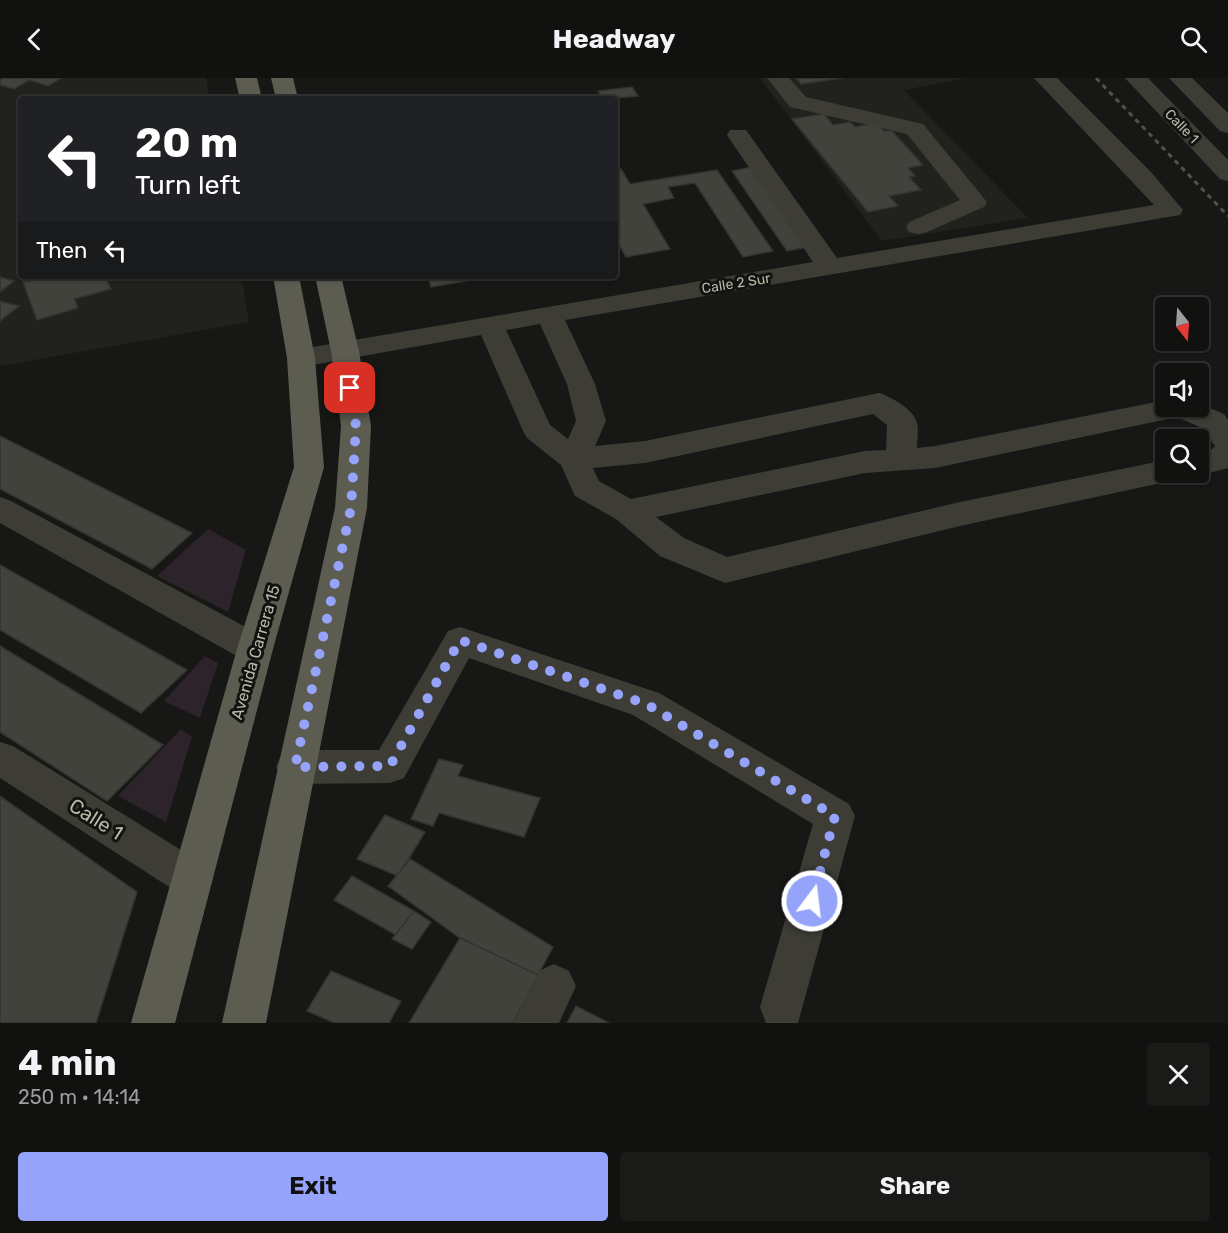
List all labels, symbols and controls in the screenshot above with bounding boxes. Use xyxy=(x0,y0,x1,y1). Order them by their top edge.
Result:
icon: back xyxy=(18,23,51,56)
text: Headway xyxy=(553,23,675,55)
icon: search xyxy=(1177,23,1210,56)
street label: Calle 1 xyxy=(1161,106,1202,147)
text: 20 m xyxy=(135,118,238,168)
icon: left xyxy=(36,120,114,198)
text: Turn left xyxy=(135,169,240,201)
icon: left xyxy=(99,234,132,267)
text: Then xyxy=(36,237,87,264)
street label: Calle 2 Sur xyxy=(701,270,772,297)
north arrow xyxy=(1155,297,1209,351)
map controls xyxy=(1155,297,1209,483)
pin xyxy=(324,362,375,413)
button: sound xyxy=(1155,363,1209,417)
icon: arrive xyxy=(333,371,366,404)
button: search xyxy=(1155,429,1209,483)
street label: Avenida Carrera 15 xyxy=(227,583,284,722)
street label: Calle 1 xyxy=(65,793,127,845)
position arrow xyxy=(780,869,844,933)
text: 4 min xyxy=(18,1041,117,1084)
button: close xyxy=(1147,1043,1210,1106)
text: 250 m · 14:14 xyxy=(18,1085,140,1109)
button: Exit xyxy=(18,1152,608,1221)
button: Share xyxy=(620,1152,1210,1221)

